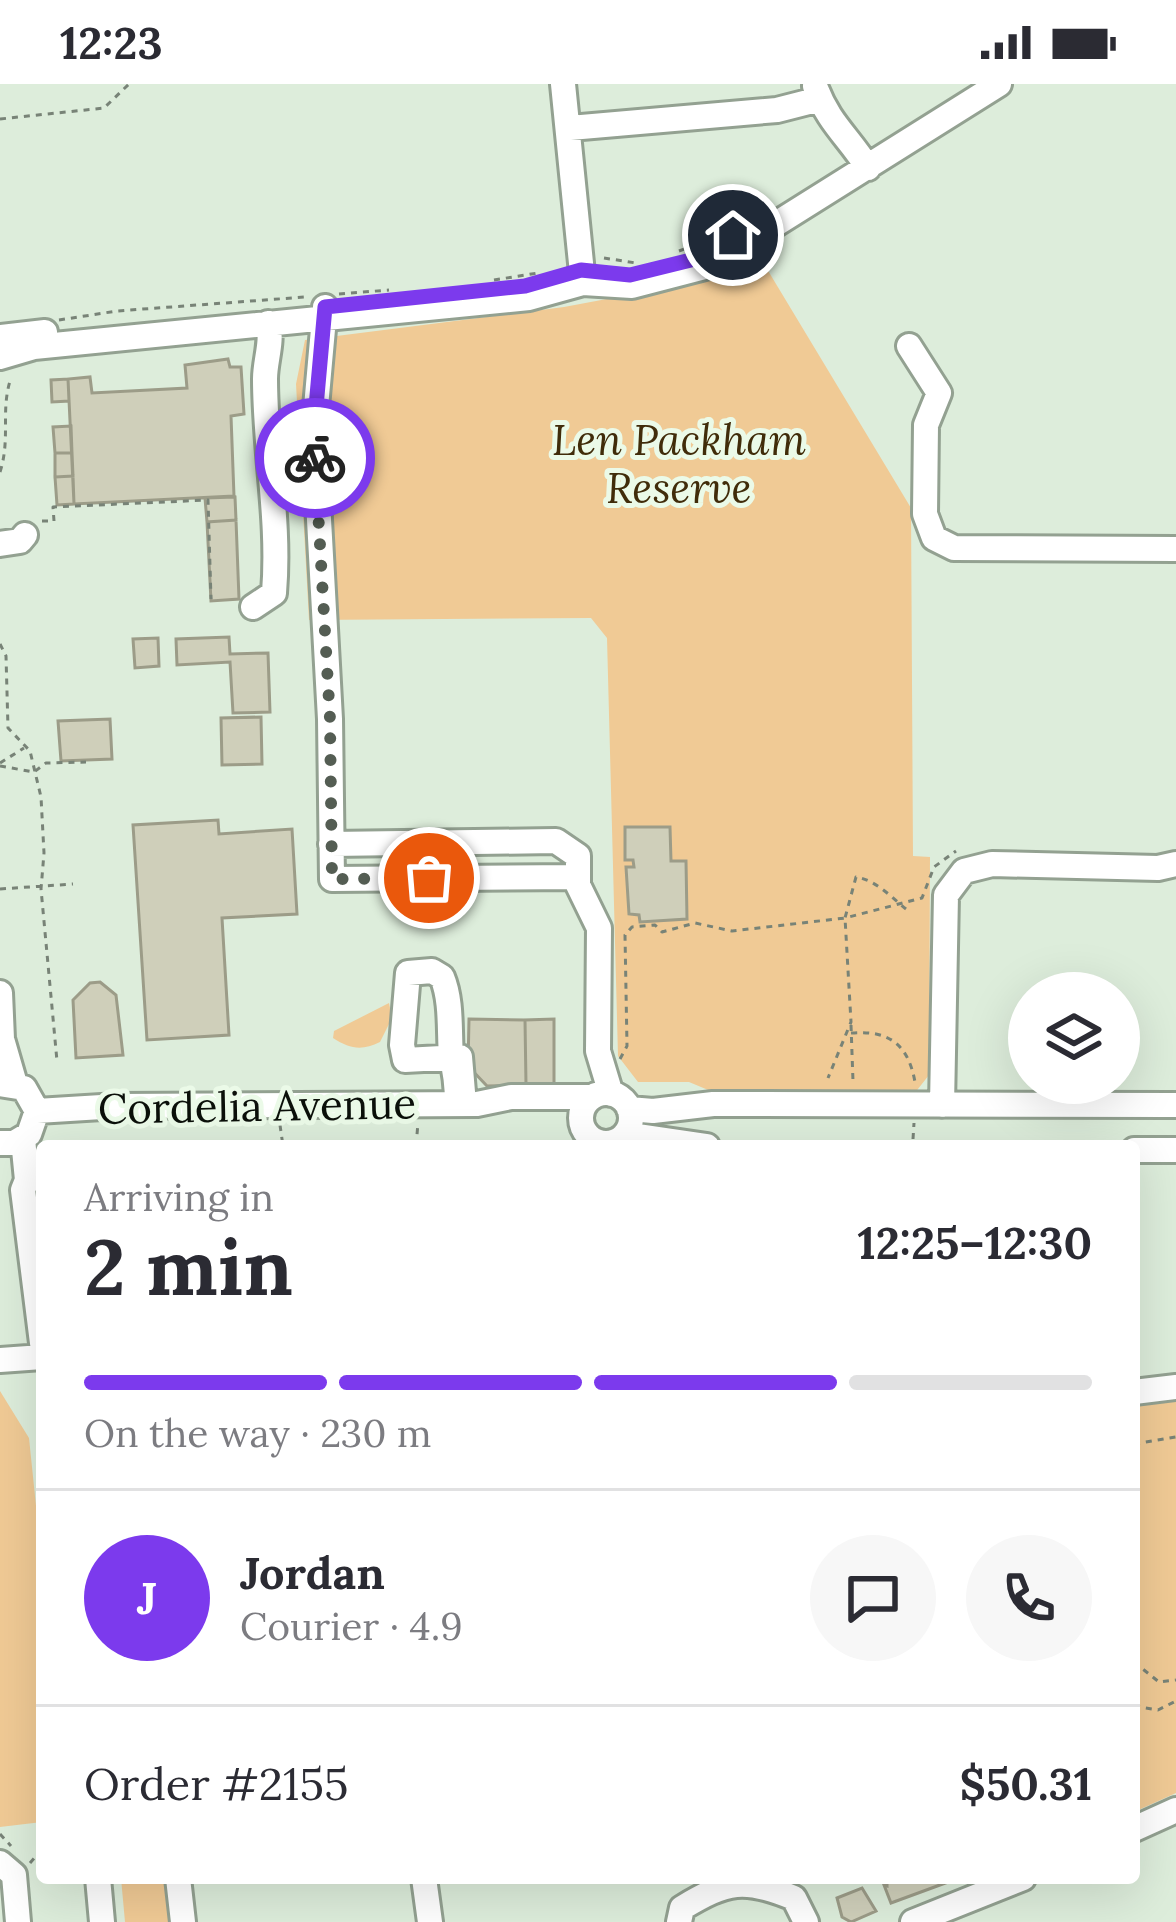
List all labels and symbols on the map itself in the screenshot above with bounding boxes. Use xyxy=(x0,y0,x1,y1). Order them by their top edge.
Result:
pin xyxy=(682,184,784,286)
courier xyxy=(255,398,375,518)
park label: Len Packham Reserve xyxy=(552,413,806,515)
pin xyxy=(378,827,480,929)
street label: Cordelia Avenue xyxy=(97,1076,417,1136)

